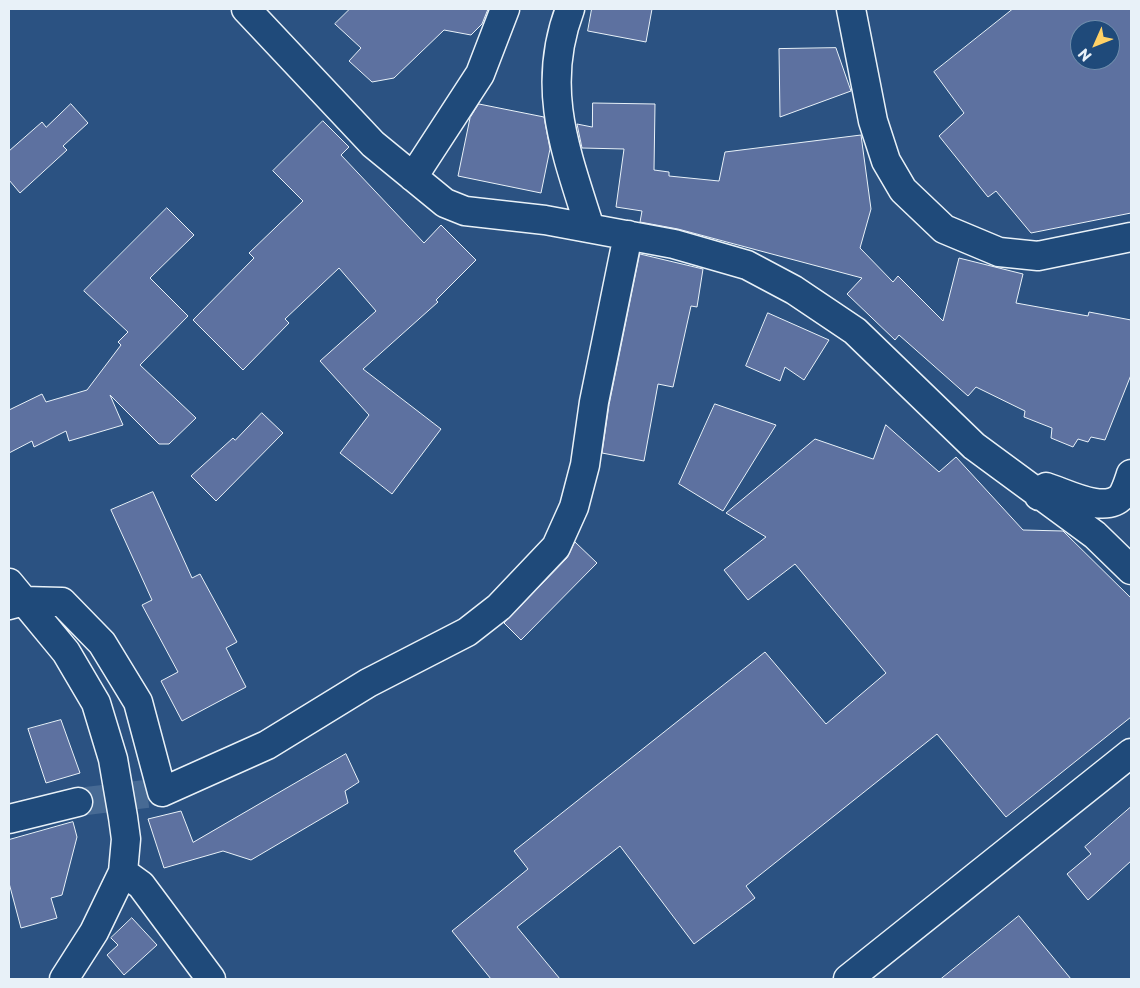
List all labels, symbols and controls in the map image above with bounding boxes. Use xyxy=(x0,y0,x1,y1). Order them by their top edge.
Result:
north arrow xyxy=(1070,20,1120,70)
text: N xyxy=(1073,44,1096,66)

